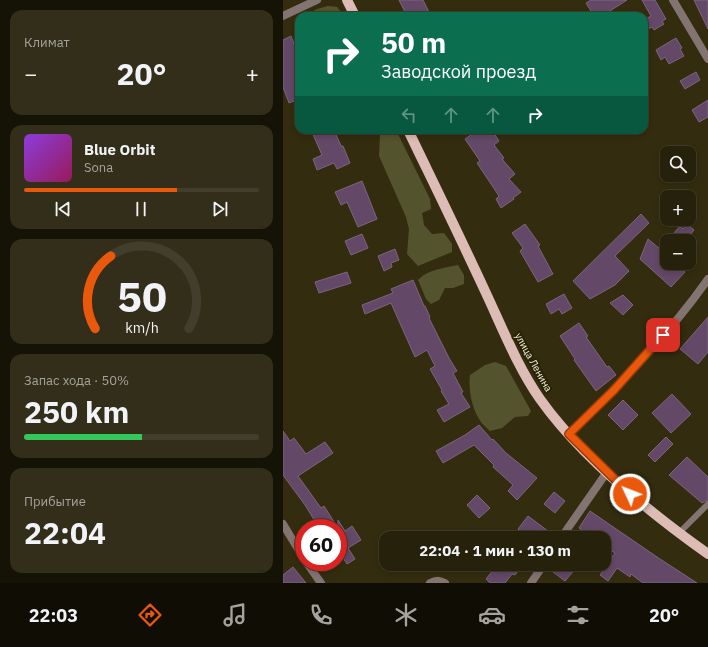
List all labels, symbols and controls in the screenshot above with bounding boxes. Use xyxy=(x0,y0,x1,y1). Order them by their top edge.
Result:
text: 50 m xyxy=(381,24,446,61)
icon: right xyxy=(315,28,367,80)
text: Климат xyxy=(24,34,70,51)
text: 20° xyxy=(116,54,167,93)
text: − xyxy=(24,59,37,88)
text: + xyxy=(246,59,259,88)
text: Заводской проезд xyxy=(381,60,536,83)
icon: left xyxy=(398,104,420,126)
icon: ahead xyxy=(440,104,462,126)
icon: ahead xyxy=(482,104,504,126)
icon: right xyxy=(524,104,546,126)
text: Blue Orbit xyxy=(84,140,155,159)
map controls xyxy=(660,146,696,270)
button: search xyxy=(660,146,696,182)
text: Sona xyxy=(84,159,113,176)
button: + xyxy=(660,190,696,226)
icon: previous xyxy=(52,198,74,220)
icon: pause xyxy=(130,198,152,220)
icon: next xyxy=(209,198,231,220)
button: − xyxy=(660,234,696,270)
text: 50 xyxy=(117,269,166,323)
text: km/h xyxy=(125,318,158,337)
pin xyxy=(646,318,680,352)
icon: arrive xyxy=(652,324,674,346)
street label: улица Ленина xyxy=(512,331,555,395)
text: Запас хода · 50% xyxy=(24,372,129,389)
text: 250 km xyxy=(24,392,129,431)
position arrow xyxy=(609,473,651,515)
text: Прибытие xyxy=(24,493,86,510)
text: 22:04 xyxy=(24,513,106,552)
speed limit sign: 60 xyxy=(295,519,347,571)
text: 22:04 · 1 мин · 130 m xyxy=(419,541,571,560)
icon: directions xyxy=(136,601,164,629)
icon: music xyxy=(221,601,249,629)
icon: phone xyxy=(307,601,335,629)
icon: climate xyxy=(392,601,420,629)
icon: car xyxy=(478,601,506,629)
icon: filters xyxy=(564,601,592,629)
text: 22:03 xyxy=(29,604,78,627)
text: 20° xyxy=(649,604,679,627)

